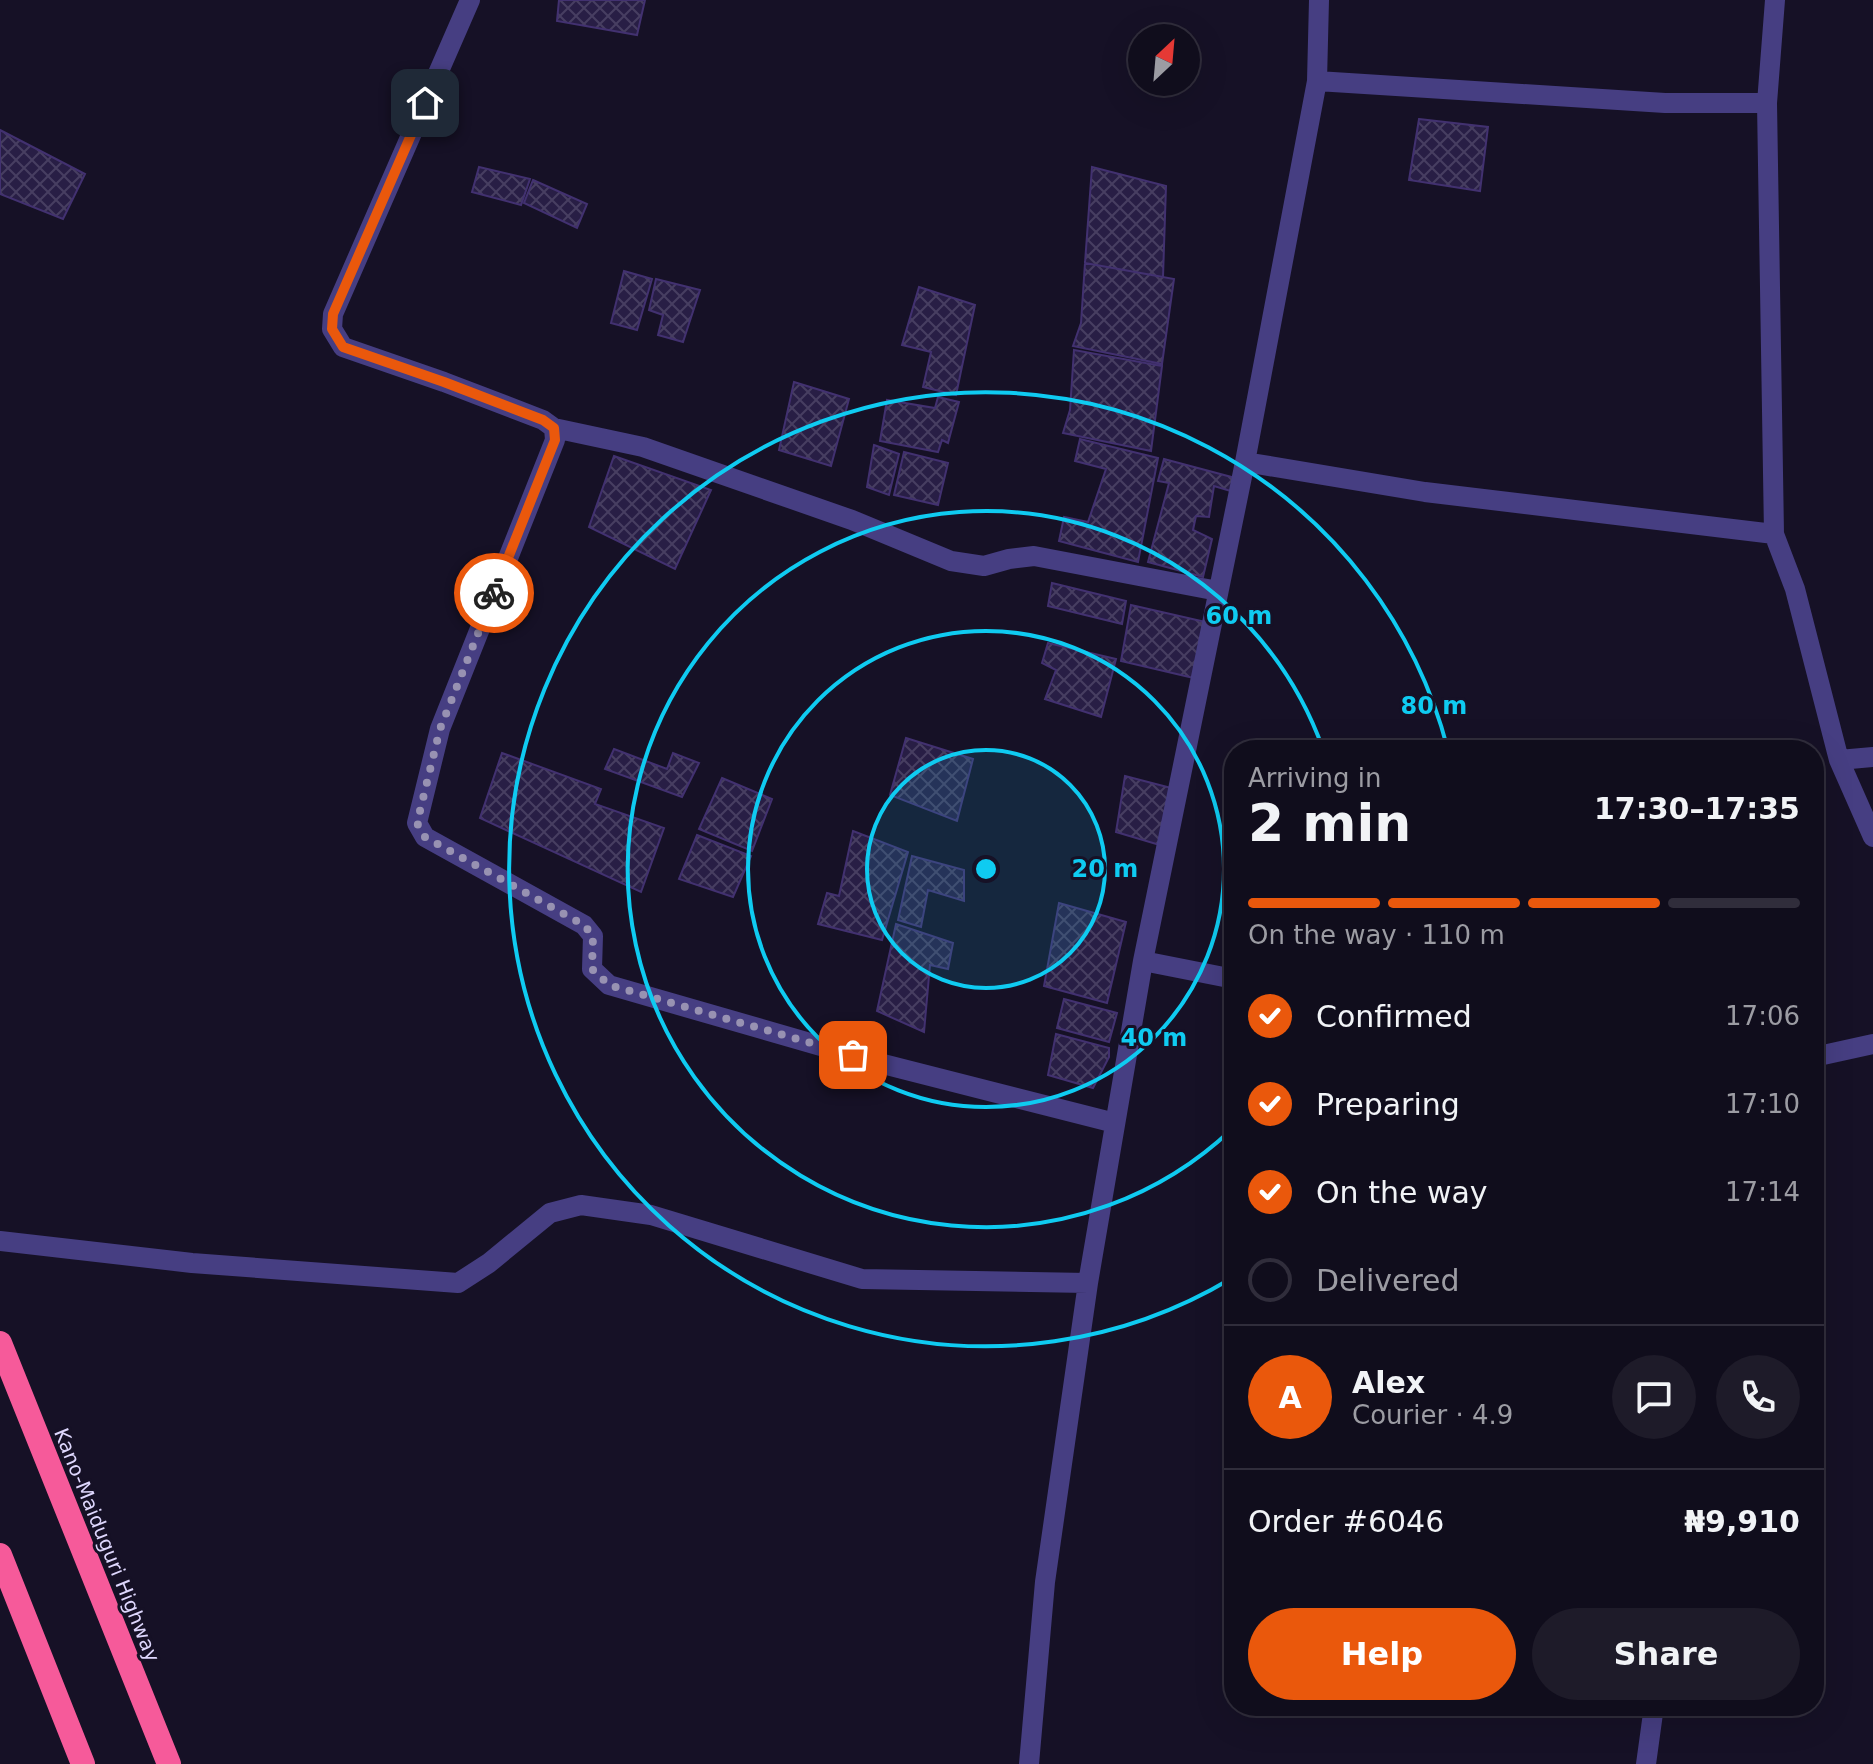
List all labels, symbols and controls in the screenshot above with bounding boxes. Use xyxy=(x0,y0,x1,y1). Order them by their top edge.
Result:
north arrow xyxy=(1128,24,1200,96)
map controls xyxy=(1128,24,1200,96)
pin xyxy=(391,69,459,137)
icon: home xyxy=(403,81,447,125)
courier xyxy=(454,553,534,633)
icon: bike xyxy=(472,571,516,615)
text: 60 m xyxy=(1206,602,1272,630)
text: 80 m xyxy=(1401,692,1467,720)
text: Arriving in xyxy=(1248,763,1382,793)
text: 17:30–17:35 xyxy=(1594,791,1800,826)
text: 2 min xyxy=(1248,793,1411,853)
centre of rings xyxy=(972,855,1000,883)
text: 20 m xyxy=(1072,855,1138,883)
text: On the way · 110 m xyxy=(1248,920,1505,950)
icon: check xyxy=(1248,994,1292,1038)
text: Confirmed xyxy=(1316,999,1472,1034)
text: 17:06 xyxy=(1725,1001,1800,1031)
pin xyxy=(819,1021,887,1089)
text: 40 m xyxy=(1121,1024,1187,1052)
icon: bag xyxy=(831,1033,875,1077)
icon: check xyxy=(1248,1082,1292,1126)
text: Preparing xyxy=(1316,1087,1460,1122)
text: 17:10 xyxy=(1725,1089,1800,1119)
icon: check xyxy=(1248,1170,1292,1214)
text: On the way xyxy=(1316,1175,1488,1210)
text: 17:14 xyxy=(1725,1177,1800,1207)
text: Delivered xyxy=(1316,1263,1460,1298)
button: chat xyxy=(1612,1355,1696,1439)
button: phone xyxy=(1716,1355,1800,1439)
text: Alex xyxy=(1352,1365,1425,1400)
text: A xyxy=(1278,1380,1302,1415)
text: Courier · 4.9 xyxy=(1352,1400,1513,1430)
street label: Kano-Maiduguri Highway xyxy=(49,1425,165,1665)
text: Order #6046 xyxy=(1248,1504,1444,1539)
text: ₦9,910 xyxy=(1684,1504,1800,1539)
button: Help xyxy=(1248,1608,1516,1700)
button: Share xyxy=(1532,1608,1800,1700)

